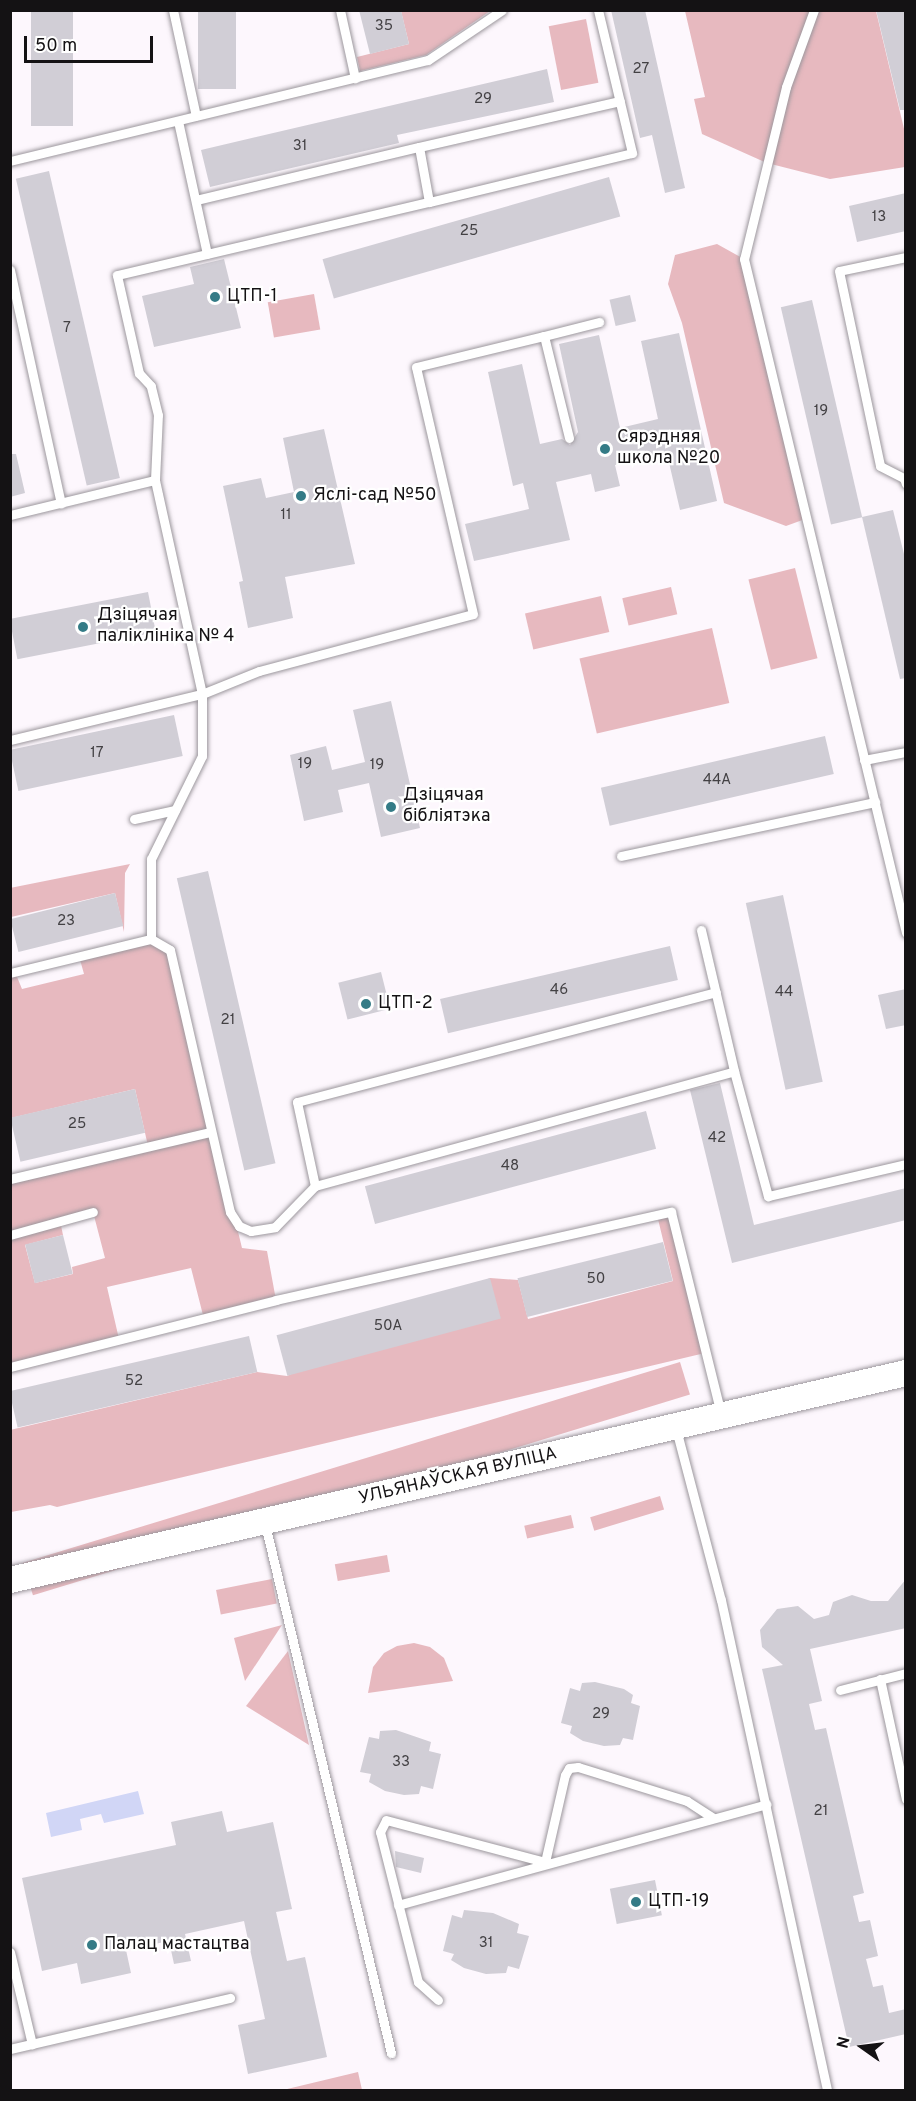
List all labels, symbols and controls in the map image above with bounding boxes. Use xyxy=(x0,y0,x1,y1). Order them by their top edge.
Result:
house number: 35 xyxy=(375,18,393,36)
scale bar xyxy=(27,24,156,62)
text: 50 m xyxy=(35,35,77,58)
house number: 27 xyxy=(633,61,649,79)
house number: 29 xyxy=(474,91,492,109)
house number: 31 xyxy=(293,138,307,156)
house number: 13 xyxy=(872,209,886,227)
house number: 25 xyxy=(460,223,478,241)
place label: ЦТП-1 xyxy=(227,286,277,308)
marker: ЦТП-1 xyxy=(208,290,222,304)
house number: 7 xyxy=(63,320,71,338)
house number: 19 xyxy=(814,403,828,421)
place label: Сярэдняя школа №20 xyxy=(617,428,720,470)
marker: Сярэдняя школа №20 xyxy=(598,442,612,456)
place label: Яслі-сад №50 xyxy=(313,485,437,507)
marker: Яслі-сад №50 xyxy=(294,489,308,503)
house number: 11 xyxy=(280,507,292,525)
place label: Дзіцячая паліклініка № 4 xyxy=(97,606,235,648)
marker: Дзіцячая паліклініка № 4 xyxy=(74,618,92,636)
house number: 17 xyxy=(90,745,104,763)
house number: 19 xyxy=(298,756,312,774)
house number: 19 xyxy=(370,757,384,775)
house number: 44А xyxy=(703,772,731,790)
place label: Дзіцячая бібліятэка xyxy=(403,786,490,828)
marker: Дзіцячая бібліятэка xyxy=(384,800,398,814)
house number: 23 xyxy=(57,913,75,931)
house number: 46 xyxy=(550,982,568,1000)
house number: 44 xyxy=(775,984,793,1002)
place label: ЦТП-2 xyxy=(378,993,433,1015)
marker: ЦТП-2 xyxy=(359,997,373,1011)
house number: 21 xyxy=(221,1012,235,1030)
house number: 25 xyxy=(68,1116,86,1134)
house number: 42 xyxy=(708,1130,726,1148)
house number: 48 xyxy=(501,1158,519,1176)
house number: 50 xyxy=(587,1271,605,1289)
house number: 50А xyxy=(374,1318,402,1336)
house number: 52 xyxy=(125,1373,143,1391)
street label: УЛЬЯНАЎСКАЯ ВУЛІЦА xyxy=(357,1444,559,1510)
house number: 29 xyxy=(592,1706,610,1724)
house number: 33 xyxy=(392,1754,410,1772)
house number: 21 xyxy=(814,1803,828,1821)
place label: ЦТП-19 xyxy=(648,1891,709,1913)
marker: ЦТП-19 xyxy=(629,1895,643,1909)
place label: Палац мастацтва xyxy=(104,1934,250,1956)
house number: 31 xyxy=(479,1935,493,1953)
marker: Палац мастацтва xyxy=(85,1938,99,1952)
north arrow xyxy=(832,2017,892,2077)
text: N xyxy=(833,2035,856,2051)

